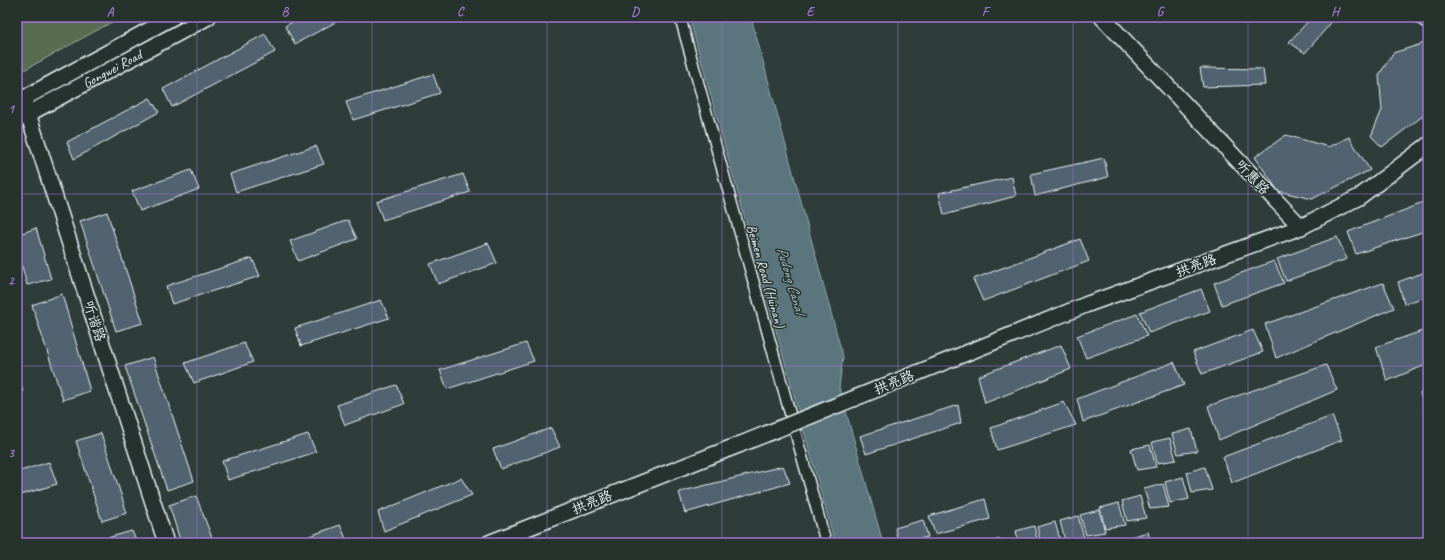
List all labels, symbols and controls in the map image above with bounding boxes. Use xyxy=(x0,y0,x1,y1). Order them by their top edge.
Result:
text: A xyxy=(107,4,115,20)
text: B xyxy=(282,4,290,20)
text: C xyxy=(457,4,465,20)
text: D xyxy=(631,4,640,20)
text: E xyxy=(807,4,816,20)
text: F xyxy=(982,4,991,20)
text: G xyxy=(1157,4,1165,20)
text: H xyxy=(1331,4,1341,20)
street label: Gongwei Road xyxy=(80,45,147,92)
text: 1 xyxy=(8,101,16,117)
street label: 听惠路 xyxy=(1232,156,1273,198)
street label: Beimen Road (Huinan) xyxy=(743,223,789,331)
water label: Pudong Canal xyxy=(772,245,811,321)
street label: 拱亮路 xyxy=(1174,250,1219,281)
text: 2 xyxy=(8,273,15,289)
street label: 听谐路 xyxy=(80,299,109,344)
street label: 拱亮路 xyxy=(872,367,917,398)
text: 3 xyxy=(8,445,15,461)
street label: 拱亮路 xyxy=(570,487,615,518)

